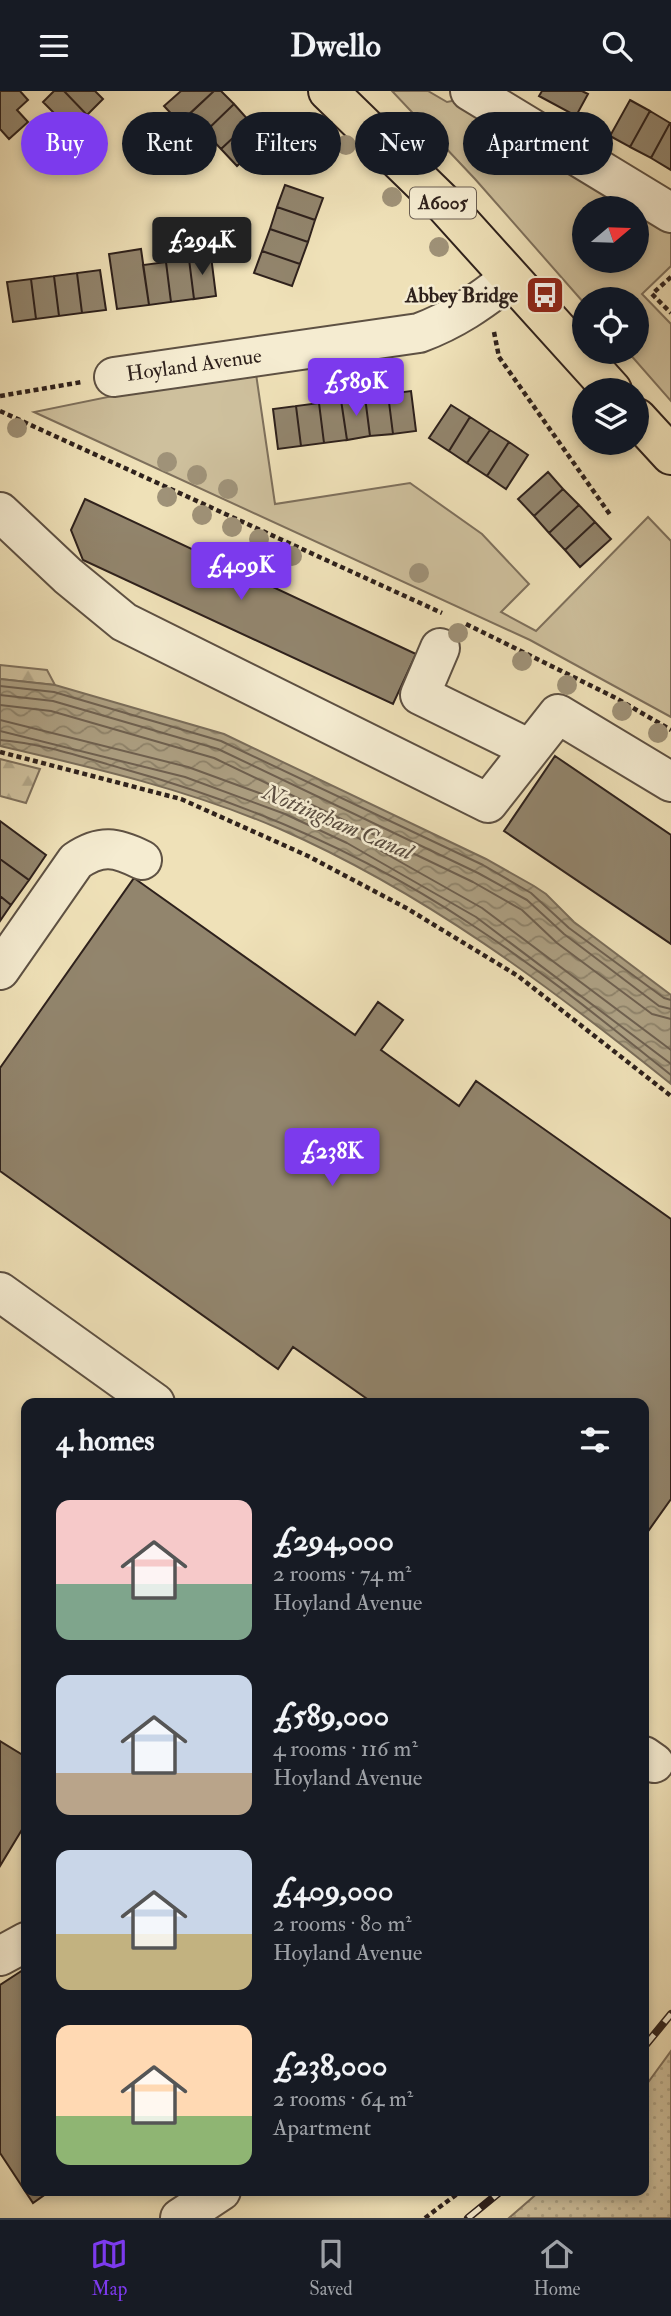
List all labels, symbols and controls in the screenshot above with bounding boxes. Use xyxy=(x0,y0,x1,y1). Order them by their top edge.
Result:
text: Dwello xyxy=(290,26,381,66)
icon: menu xyxy=(35,27,73,65)
icon: search xyxy=(598,27,636,65)
chip: Buy xyxy=(21,112,108,175)
chip: Rent xyxy=(122,112,217,175)
chip: Filters xyxy=(231,112,341,175)
chip: New xyxy=(355,112,449,175)
chip: Apartment xyxy=(463,112,613,175)
road number: A6005 xyxy=(410,187,476,219)
north arrow xyxy=(572,196,649,273)
map controls xyxy=(572,196,649,455)
pin: £294K xyxy=(153,218,251,277)
text: £294K xyxy=(168,225,236,254)
bus stop icon: Abbey Bridge xyxy=(524,274,566,316)
place label: Abbey Bridge xyxy=(404,282,518,309)
button: locate xyxy=(572,287,649,364)
street label: Hoyland Avenue xyxy=(125,342,264,388)
pin: £589K xyxy=(307,359,405,418)
text: £589K xyxy=(324,366,388,395)
button: layers xyxy=(572,378,649,455)
pin: £409K xyxy=(192,543,290,602)
text: £409K xyxy=(207,550,275,579)
water label: Nottingham Canal xyxy=(258,777,419,867)
pin: £238K xyxy=(283,1129,381,1188)
text: £238K xyxy=(301,1136,363,1165)
icon: filters xyxy=(576,1421,614,1459)
text: 4 homes xyxy=(56,1422,155,1459)
text: £294,000 xyxy=(273,1522,394,1559)
icon: home xyxy=(112,1528,196,1612)
text: 2 rooms · 74 m² xyxy=(273,1559,412,1588)
text: Hoyland Avenue xyxy=(273,1588,422,1617)
text: £589,000 xyxy=(273,1697,389,1734)
icon: home xyxy=(112,1703,196,1787)
text: 4 rooms · 116 m² xyxy=(273,1734,418,1763)
text: Hoyland Avenue xyxy=(273,1763,422,1792)
text: £409,000 xyxy=(273,1872,393,1909)
icon: home xyxy=(112,1878,196,1962)
text: 2 rooms · 80 m² xyxy=(273,1909,412,1938)
text: Hoyland Avenue xyxy=(273,1938,422,1967)
text: £238,000 xyxy=(273,2047,387,2084)
icon: home xyxy=(112,2053,196,2137)
text: 2 rooms · 64 m² xyxy=(273,2084,413,2113)
text: Apartment xyxy=(273,2113,371,2142)
tab: Map xyxy=(90,2235,128,2301)
tab: Saved xyxy=(309,2235,353,2301)
tab: Home xyxy=(533,2235,581,2301)

